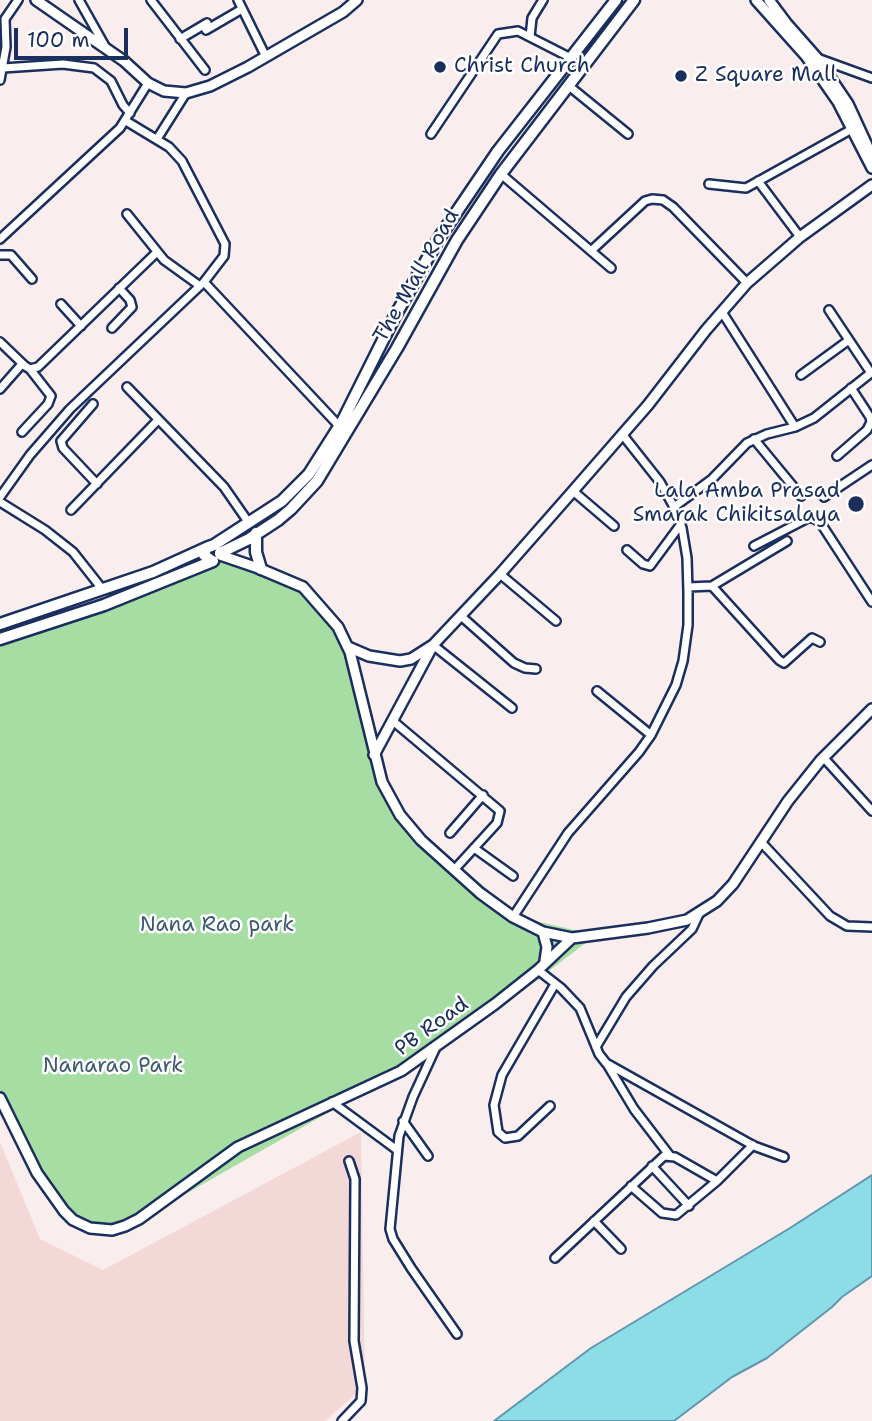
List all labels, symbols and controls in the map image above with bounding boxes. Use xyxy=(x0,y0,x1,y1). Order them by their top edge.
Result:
scale bar xyxy=(18,14,131,58)
text: 100 m xyxy=(27,26,90,54)
place label: Christ Church xyxy=(454,54,590,80)
marker: Christ Church xyxy=(432,59,448,75)
place label: Z Square Mall xyxy=(695,63,837,89)
marker: Z Square Mall xyxy=(673,68,689,84)
street label: The Mall Road xyxy=(369,205,465,347)
place label: Lala Amba Prasad Smarak Chikitsalaya xyxy=(633,479,840,529)
marker: Lala Amba Prasad Smarak Chikitsalaya xyxy=(846,494,866,514)
park label: Nana Rao park xyxy=(140,913,294,939)
street label: PB Road xyxy=(390,992,474,1062)
park label: Nanarao Park xyxy=(43,1054,183,1080)

